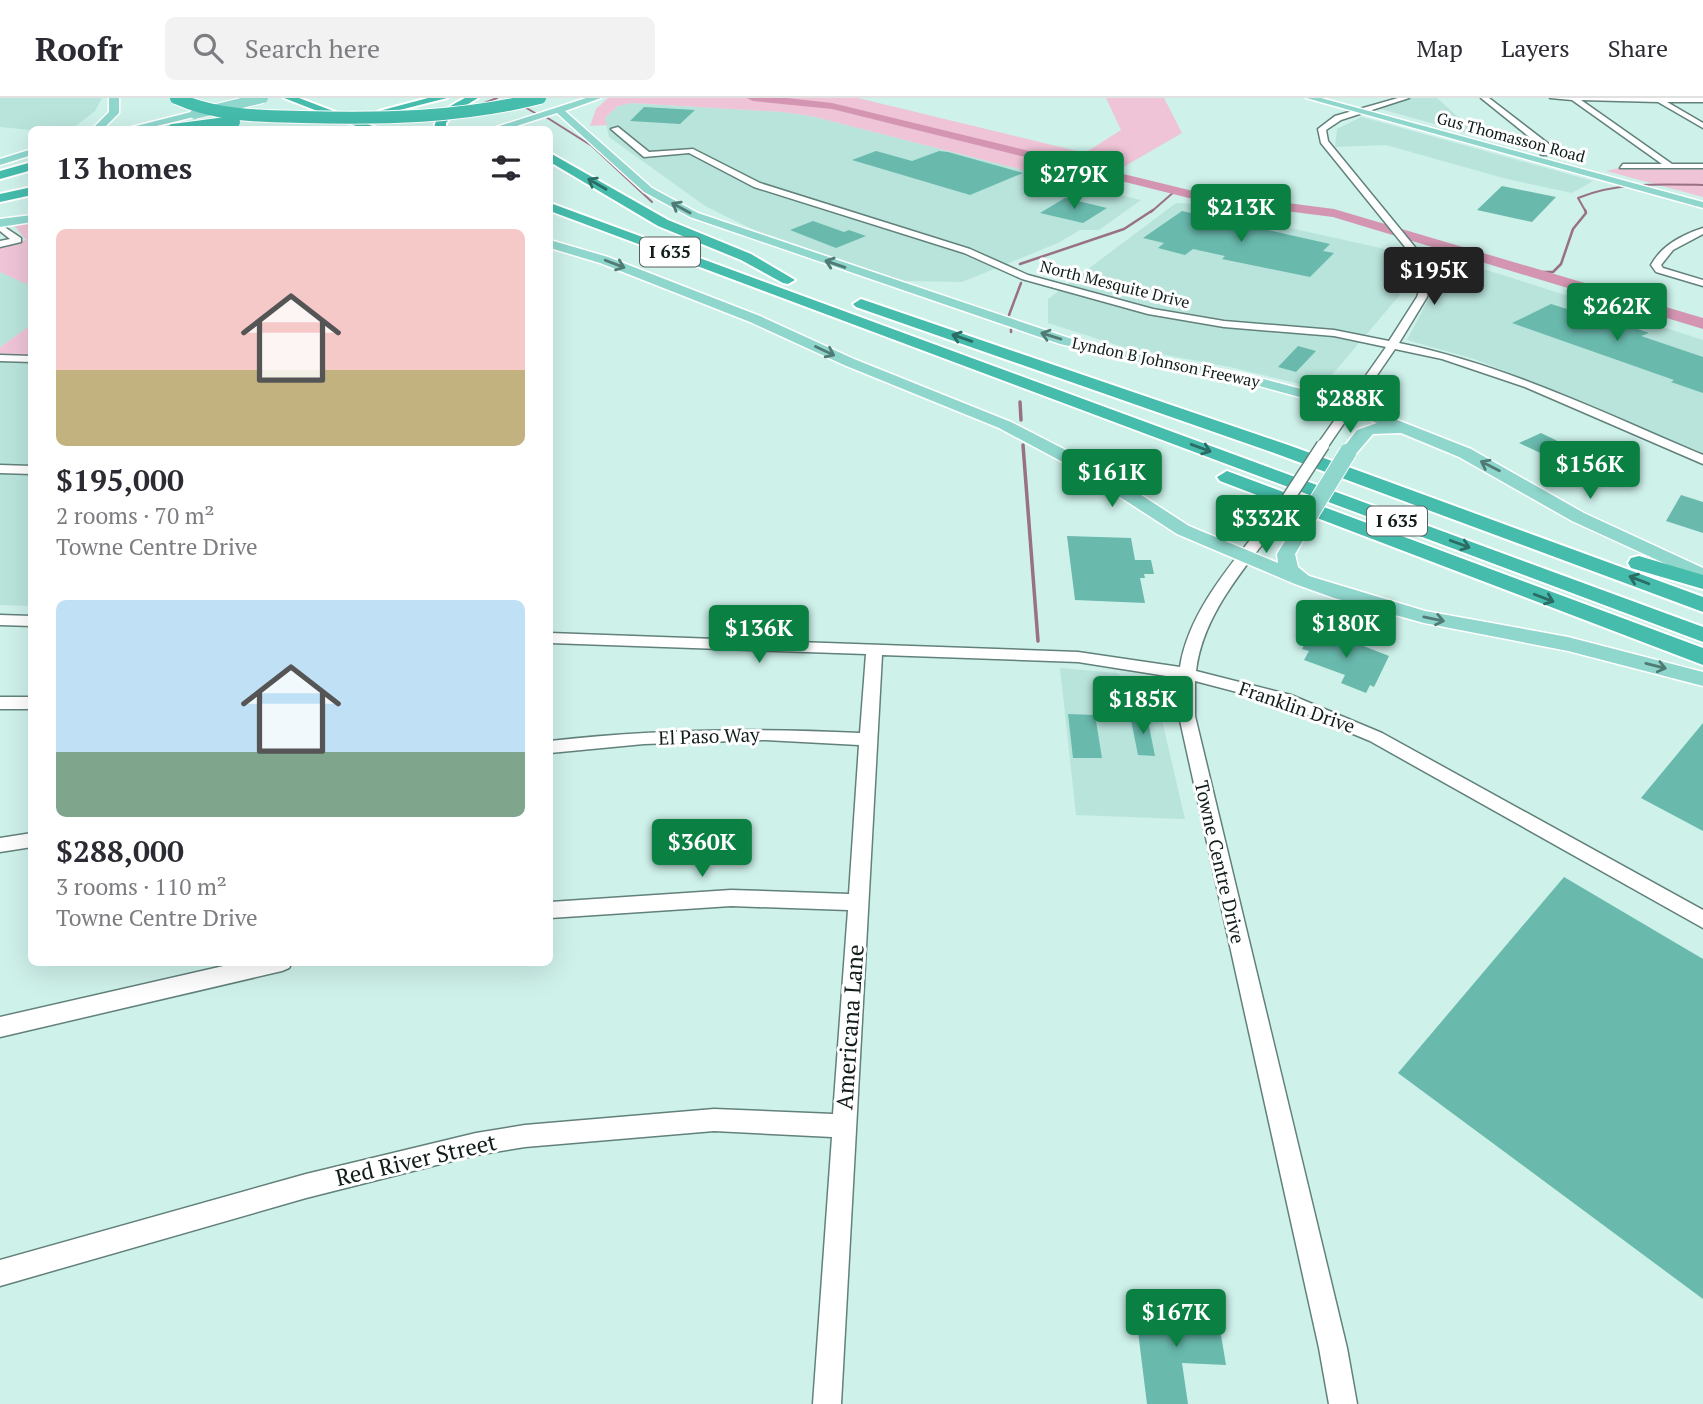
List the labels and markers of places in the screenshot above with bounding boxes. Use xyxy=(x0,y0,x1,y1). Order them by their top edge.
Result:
pin: $279K xyxy=(1025,152,1123,211)
pin: $213K xyxy=(1192,184,1290,244)
pin: $195K xyxy=(1385,248,1483,307)
pin: $262K xyxy=(1568,284,1666,343)
pin: $288K xyxy=(1301,376,1399,435)
pin: $156K xyxy=(1541,442,1639,501)
pin: $161K xyxy=(1063,450,1161,509)
pin: $332K xyxy=(1217,496,1315,555)
pin: $180K xyxy=(1297,601,1395,660)
pin: $136K xyxy=(710,606,808,665)
pin: $185K xyxy=(1094,676,1192,736)
pin: $360K xyxy=(653,820,751,879)
pin: $167K xyxy=(1127,1290,1225,1349)

